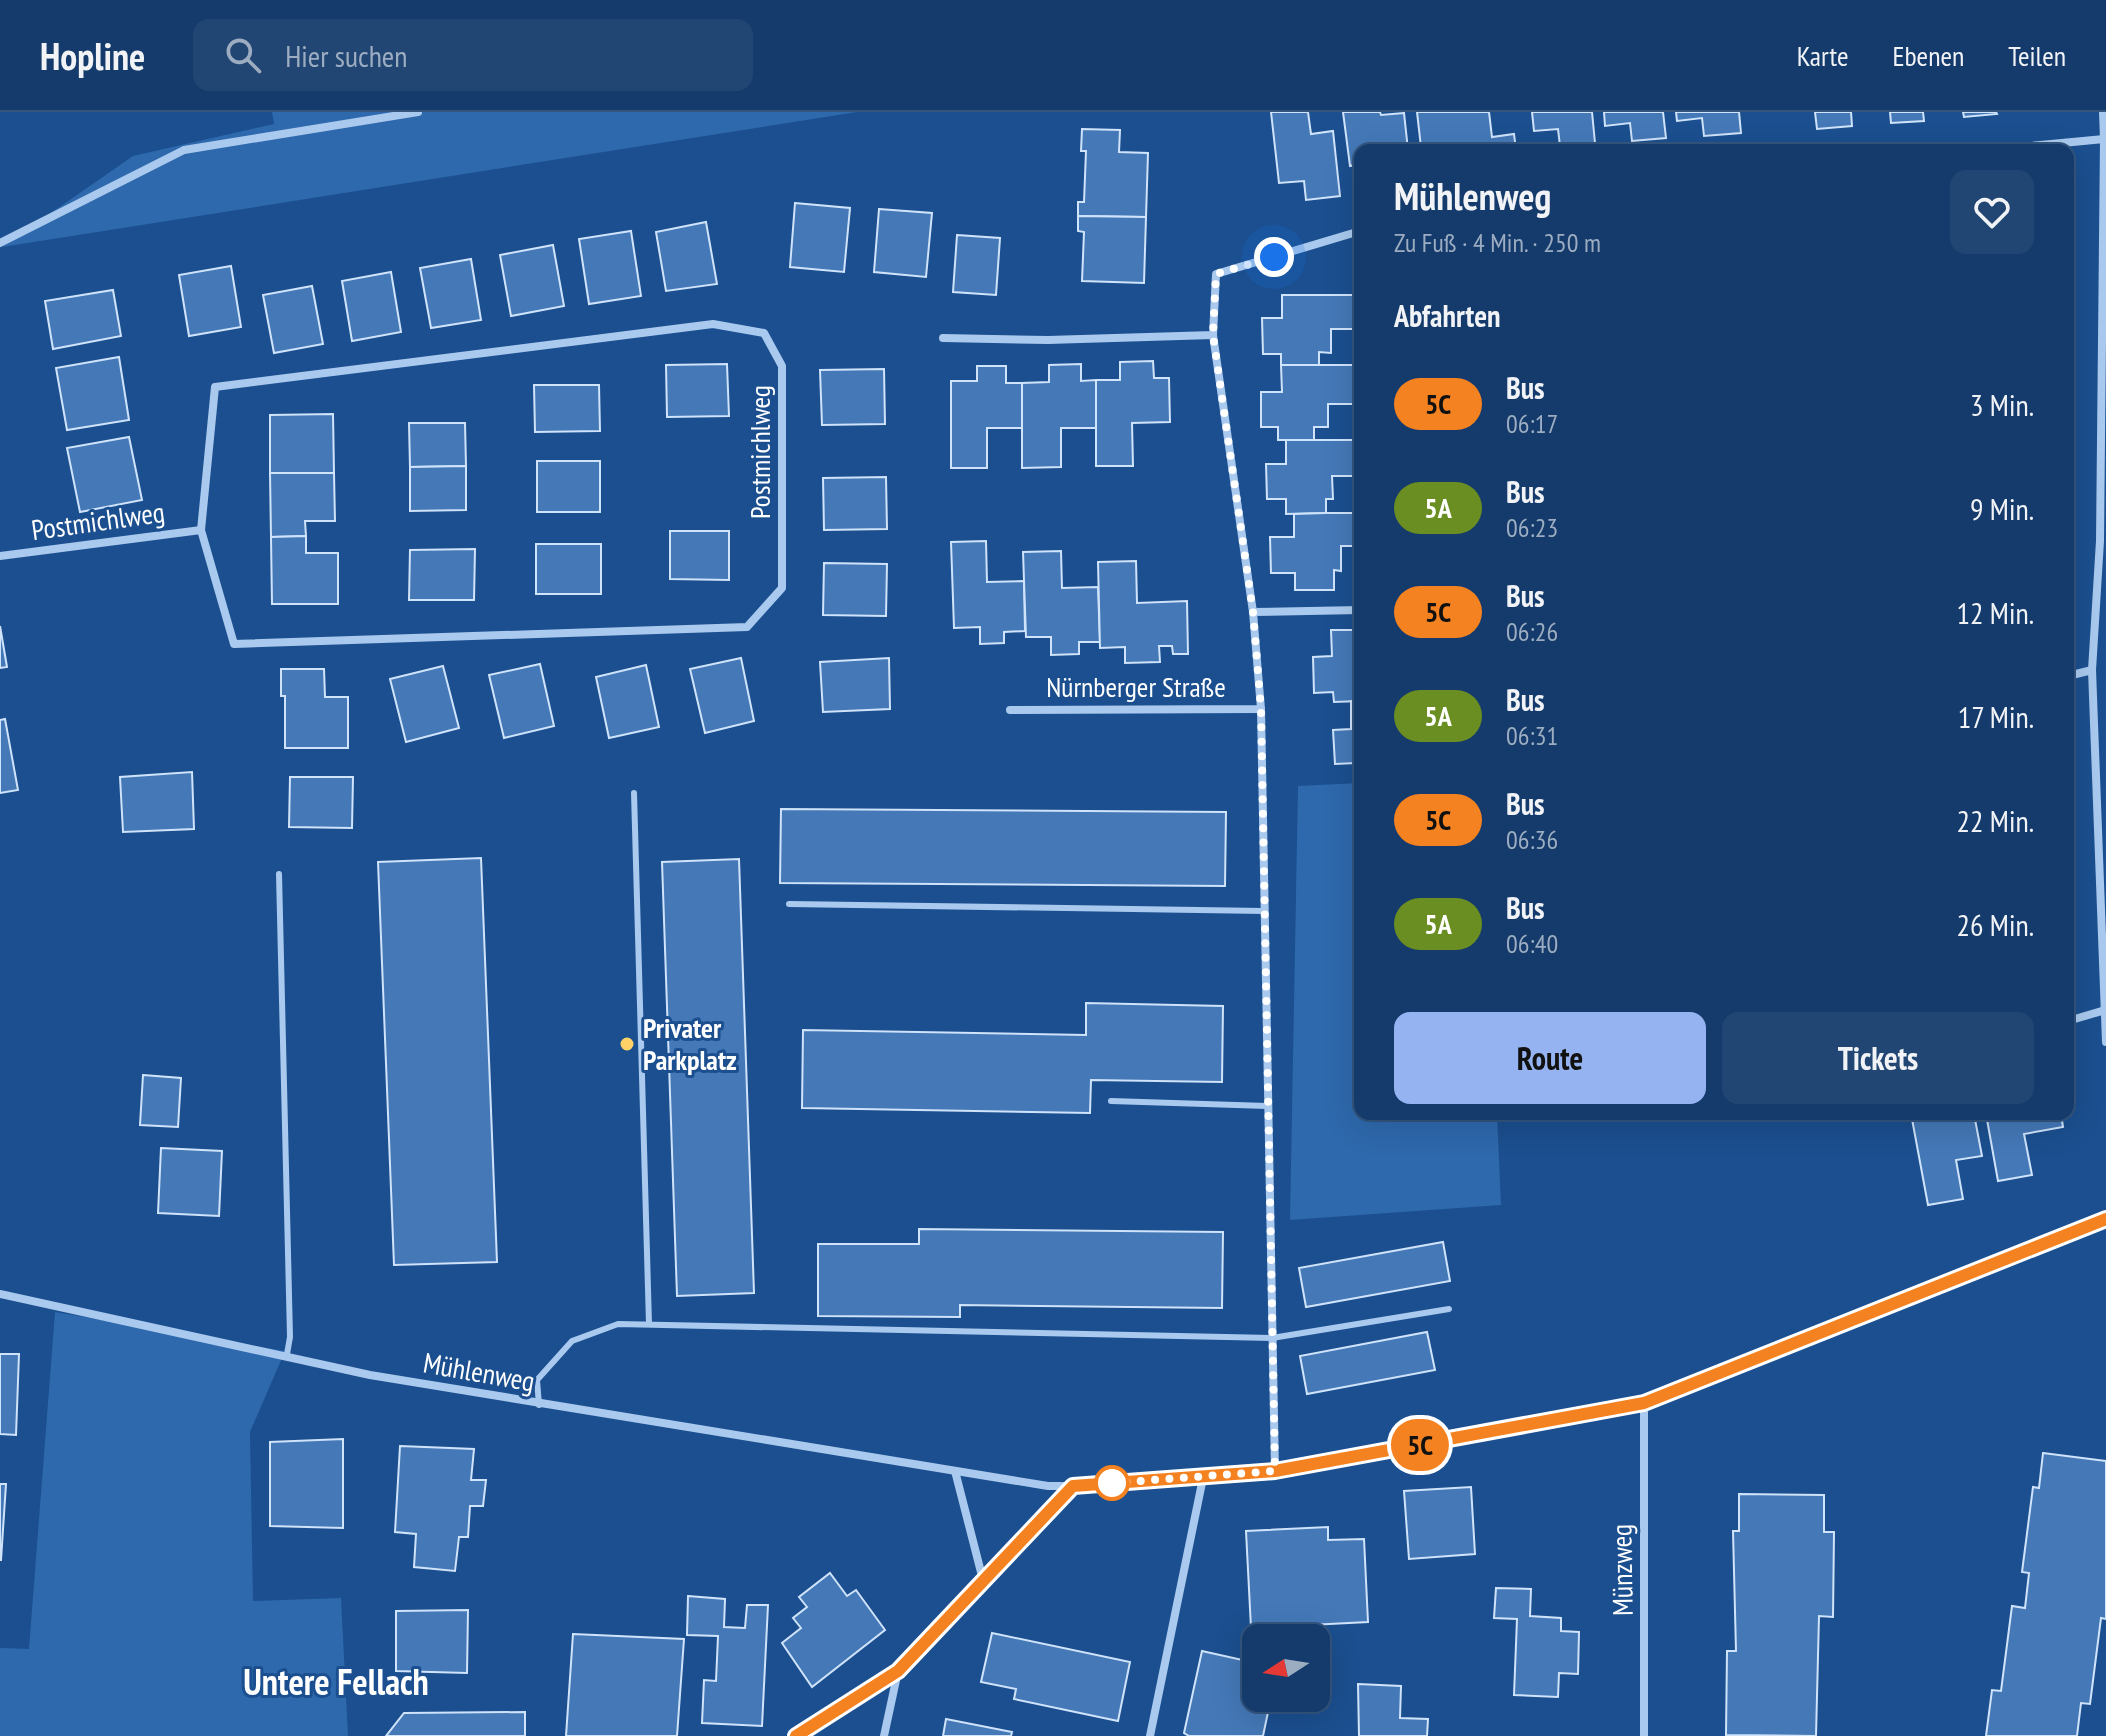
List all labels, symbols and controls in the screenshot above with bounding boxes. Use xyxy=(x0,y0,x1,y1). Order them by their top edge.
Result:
search box xyxy=(193,19,753,91)
text: Hopline xyxy=(40,31,145,80)
icon: search xyxy=(221,33,265,77)
text: Hier suchen xyxy=(285,36,407,75)
text: Karte xyxy=(1797,37,1848,74)
text: Ebenen xyxy=(1892,37,1964,74)
text: Teilen xyxy=(2008,37,2066,74)
button: heart xyxy=(1950,170,2034,254)
text: Mühlenweg xyxy=(1394,171,1551,220)
text: Zu Fuß · 4 Min. · 250 m xyxy=(1394,226,1601,259)
your location xyxy=(1254,237,1294,277)
text: Abfahrten xyxy=(1394,296,1500,335)
text: Bus xyxy=(1506,368,1545,407)
street label: Postmichlweg xyxy=(741,385,778,519)
text: 5C xyxy=(1425,385,1451,422)
text: 3 Min. xyxy=(1970,385,2034,424)
text: 06:17 xyxy=(1506,407,1558,440)
text: Bus xyxy=(1506,472,1545,511)
text: 5A xyxy=(1424,489,1452,526)
text: 9 Min. xyxy=(1970,489,2034,528)
street label: Postmichlweg xyxy=(29,493,167,548)
text: 06:23 xyxy=(1506,511,1558,544)
text: Bus xyxy=(1506,576,1545,615)
text: 5C xyxy=(1425,593,1451,630)
text: 12 Min. xyxy=(1957,593,2034,632)
text: 06:26 xyxy=(1506,615,1558,648)
street label: Nürnberger Straße xyxy=(1046,668,1226,705)
text: Bus xyxy=(1506,680,1545,719)
text: 5A xyxy=(1424,697,1452,734)
text: 17 Min. xyxy=(1958,697,2034,736)
text: 06:31 xyxy=(1506,719,1558,752)
text: Bus xyxy=(1506,784,1545,823)
text: 5C xyxy=(1425,801,1451,838)
text: 22 Min. xyxy=(1957,801,2034,840)
text: 06:36 xyxy=(1506,823,1558,856)
text: Bus xyxy=(1506,888,1545,927)
text: 5A xyxy=(1424,905,1452,942)
text: 26 Min. xyxy=(1957,905,2034,944)
text: 06:40 xyxy=(1506,927,1558,960)
place label: Privater Parkplatz xyxy=(643,1009,737,1078)
button: Route xyxy=(1394,1012,1706,1104)
button: Tickets xyxy=(1722,1012,2034,1104)
marker: Privater Parkplatz xyxy=(618,1035,636,1053)
street label: Mühlenweg xyxy=(421,1344,538,1399)
line badge: 5C xyxy=(1384,1419,1456,1471)
text: 5C xyxy=(1407,1426,1433,1463)
unlabelled marker xyxy=(1095,1466,1129,1500)
street label: Münzweg xyxy=(1602,1524,1641,1616)
north arrow xyxy=(1242,1624,1330,1712)
map controls xyxy=(1242,1624,1330,1712)
district label: Untere Fellach xyxy=(243,1658,429,1705)

